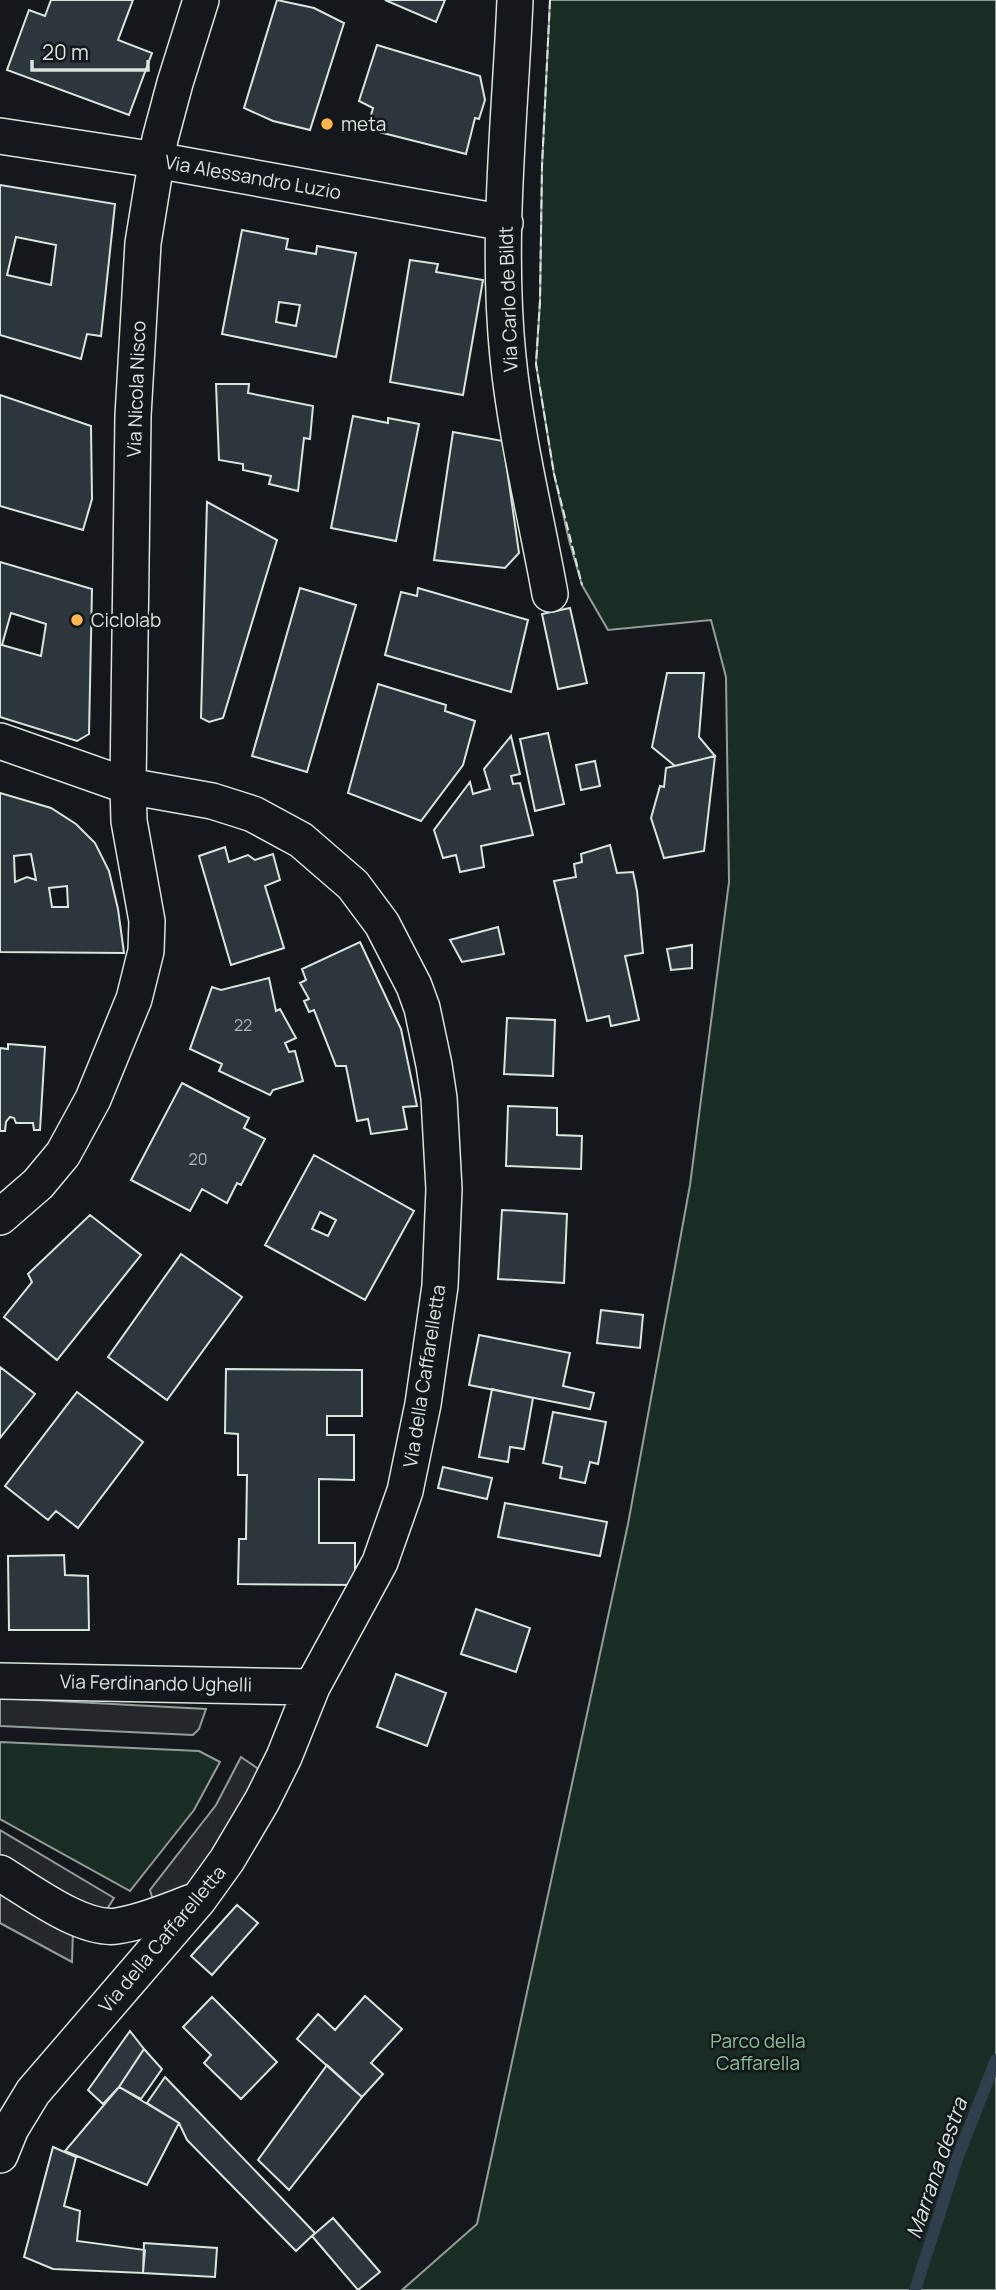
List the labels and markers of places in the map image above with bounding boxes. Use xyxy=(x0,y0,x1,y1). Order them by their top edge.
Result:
place label: meta xyxy=(341,111,386,137)
marker: meta xyxy=(319,116,335,132)
place label: Ciclolab xyxy=(91,607,161,633)
marker: Ciclolab xyxy=(69,612,85,628)

